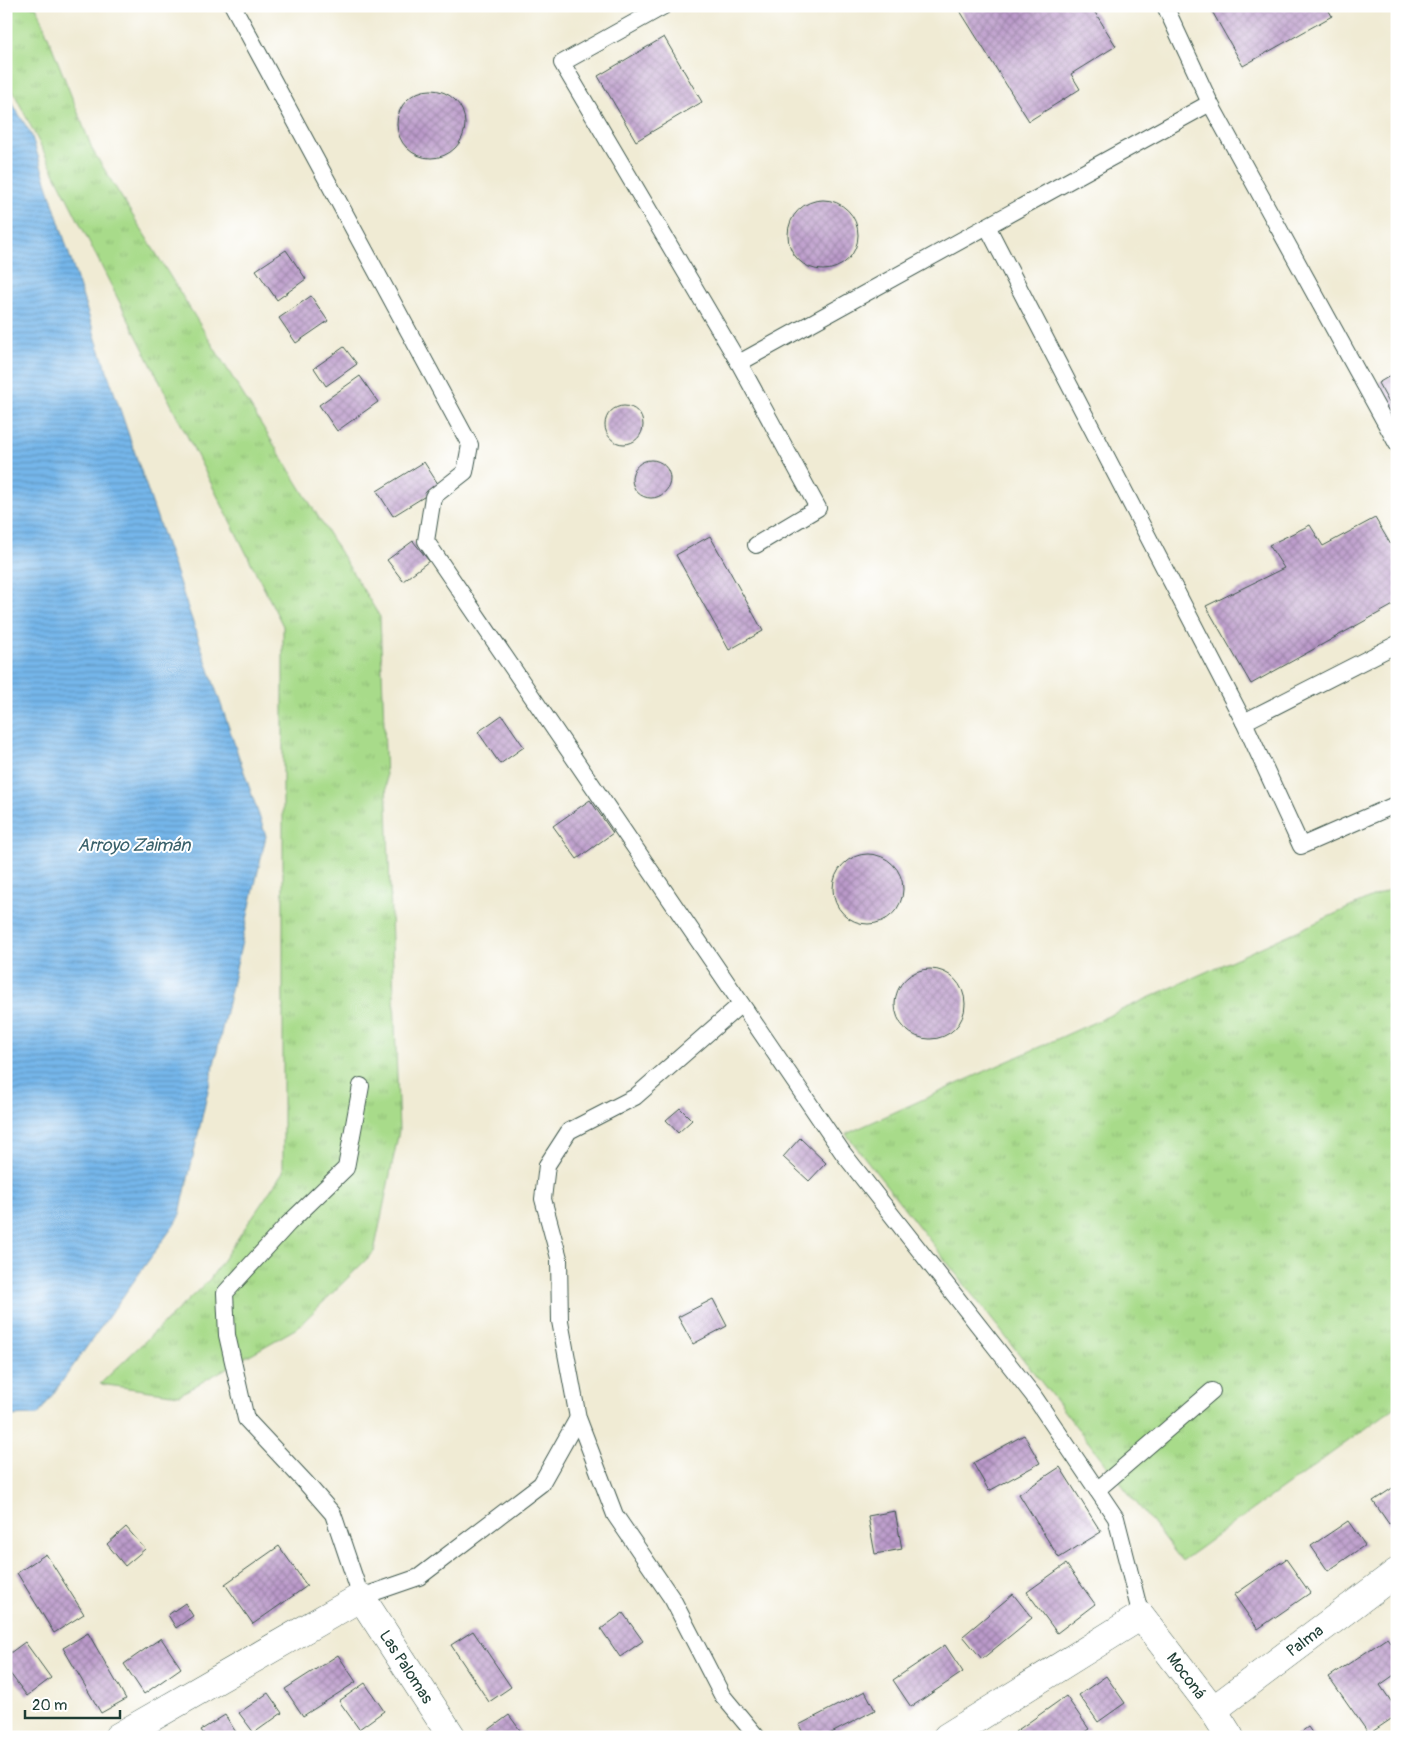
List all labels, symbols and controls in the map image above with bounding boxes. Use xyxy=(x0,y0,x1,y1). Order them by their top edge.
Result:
water label: Arroyo Zaimán xyxy=(77,834,191,857)
street label: Palma xyxy=(1283,1621,1327,1661)
street label: Las Palomas xyxy=(375,1627,437,1707)
street label: Moconá xyxy=(1162,1649,1210,1703)
scale bar xyxy=(25,1688,120,1720)
text: 20 m xyxy=(32,1696,67,1715)

